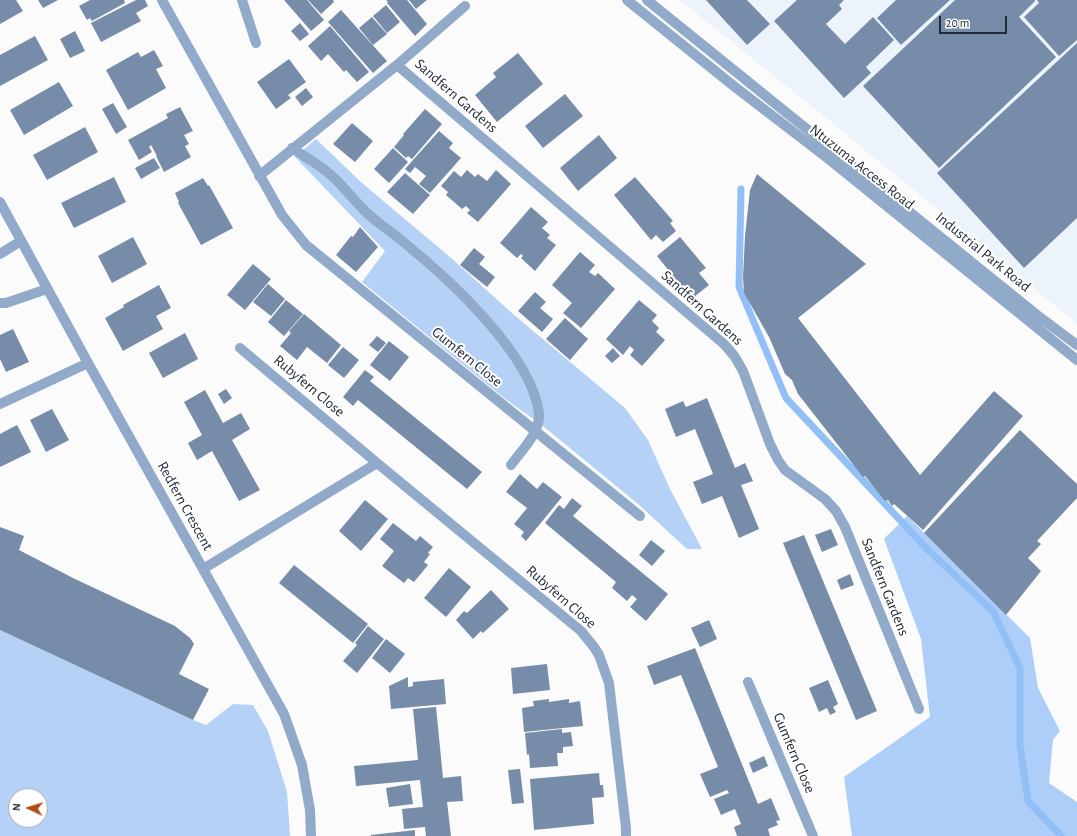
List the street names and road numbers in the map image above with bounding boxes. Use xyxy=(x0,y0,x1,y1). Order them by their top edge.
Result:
street label: Sandfern Gardens xyxy=(411,55,501,137)
street label: Ntuzuma Access Road xyxy=(806,121,918,213)
street label: Industrial Park Road xyxy=(932,208,1034,296)
street label: Sandfern Gardens xyxy=(657,267,747,349)
street label: Gumfern Close xyxy=(428,323,506,391)
street label: Rubyfern Close xyxy=(270,351,348,421)
street label: Redfern Crescent xyxy=(153,458,217,554)
street label: Sandfern Gardens xyxy=(857,536,913,638)
street label: Rubyfern Close xyxy=(522,562,600,632)
street label: Gumfern Close xyxy=(769,710,819,796)

